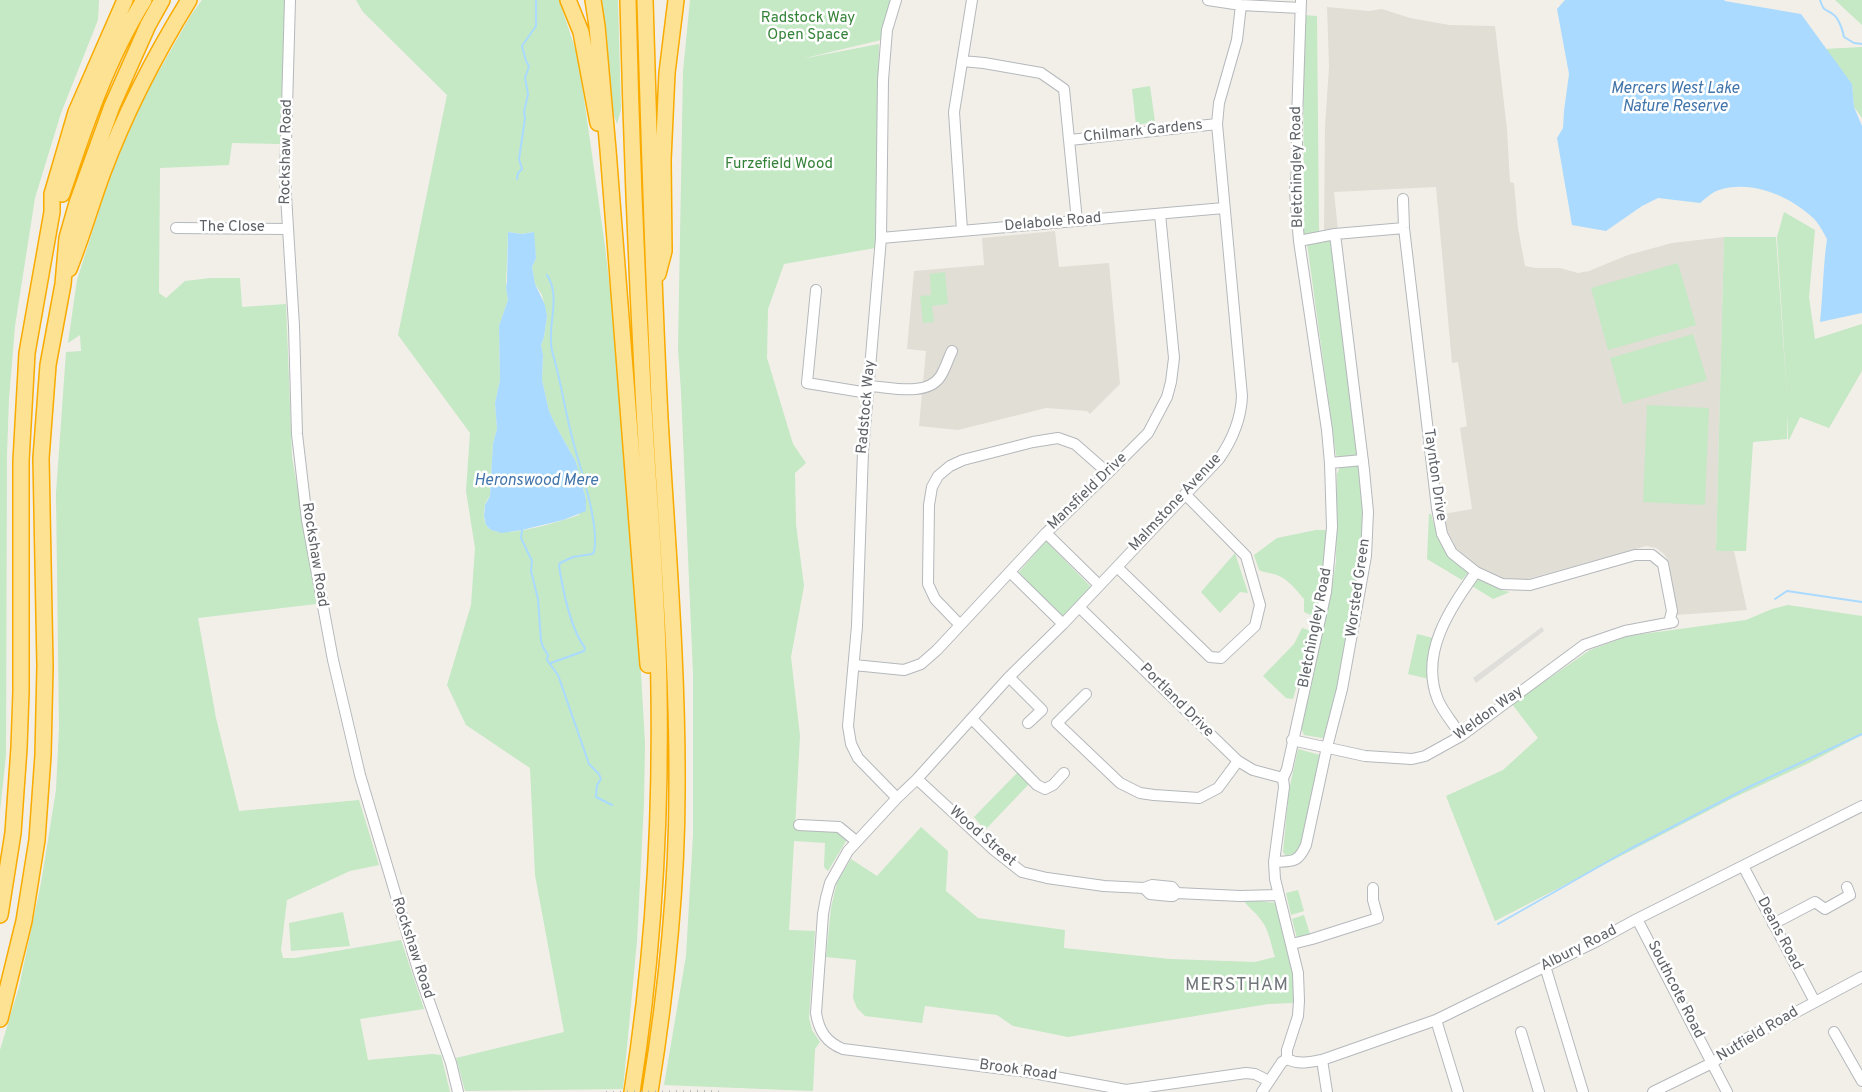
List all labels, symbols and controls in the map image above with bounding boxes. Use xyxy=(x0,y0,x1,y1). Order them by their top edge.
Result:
park label: Radstock Way Open Space xyxy=(761,10,855,45)
water label: Mercers West Lake Nature Reserve xyxy=(1611,80,1739,118)
street label: Rockshaw Road xyxy=(277,99,297,205)
street label: Bletchingley Road xyxy=(1288,106,1308,228)
street label: Chilmark Gardens xyxy=(1082,117,1204,147)
park label: Furzefield Wood xyxy=(725,156,833,174)
street label: Delabole Road xyxy=(1004,210,1102,236)
street label: The Close xyxy=(199,219,265,237)
street label: Radstock Way xyxy=(854,359,880,455)
street label: Taynton Drive xyxy=(1419,428,1449,522)
street label: Mansfield Drive xyxy=(1045,450,1131,534)
street label: Malmstone Avenue xyxy=(1126,450,1226,556)
water label: Heronswood Mere xyxy=(474,472,598,492)
street label: Rockshaw Road xyxy=(297,501,331,609)
street label: Worsted Green xyxy=(1343,537,1375,639)
street label: Bletchingley Road xyxy=(1296,566,1336,690)
street label: Portland Drive xyxy=(1135,660,1217,742)
street label: Weldon Way xyxy=(1451,683,1527,745)
street label: Wood Street xyxy=(945,803,1019,871)
street label: Rockshaw Road xyxy=(387,895,437,1001)
street label: Deans Road xyxy=(1752,895,1806,973)
street label: Albury Road xyxy=(1538,922,1620,976)
street label: Southcote Road xyxy=(1643,938,1707,1042)
district label: MERSTHAM xyxy=(1184,975,1290,997)
street label: Nutfield Road xyxy=(1714,1004,1802,1066)
street label: Brook Road xyxy=(978,1057,1058,1085)

